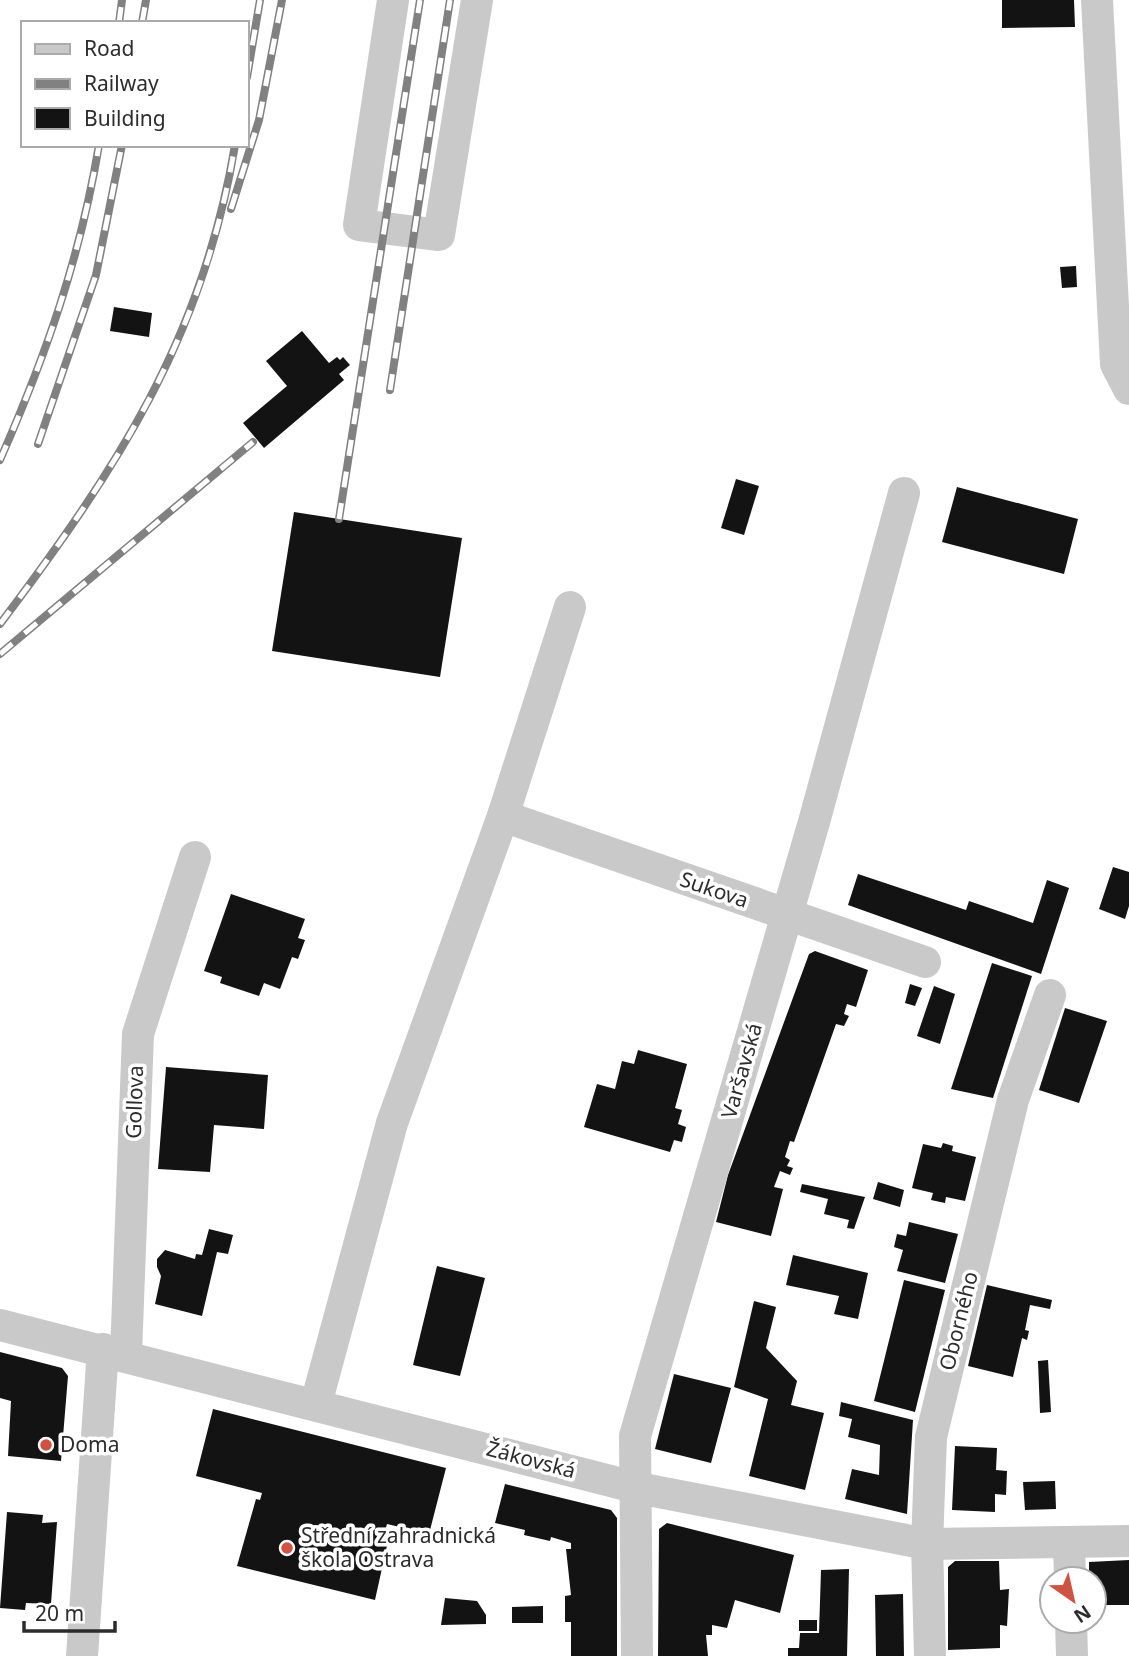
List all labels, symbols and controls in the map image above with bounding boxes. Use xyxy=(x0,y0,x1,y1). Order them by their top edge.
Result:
legend xyxy=(21,21,248,147)
text: Road xyxy=(84,34,134,62)
text: Railway xyxy=(84,69,159,97)
text: Building xyxy=(84,104,166,132)
street label: Sukova xyxy=(676,864,752,914)
street label: Varšavská xyxy=(714,1020,768,1122)
street label: Gollova xyxy=(119,1065,149,1139)
street label: Oborného xyxy=(932,1268,984,1373)
place label: Doma xyxy=(60,1430,119,1458)
street label: Žákovská xyxy=(484,1434,579,1484)
marker: Doma xyxy=(38,1437,54,1453)
place label: Střední zahradnická škola Ostrava xyxy=(301,1521,496,1573)
marker: Střední zahradnická škola Ostrava xyxy=(279,1540,295,1556)
north arrow xyxy=(1038,1565,1108,1635)
scale bar xyxy=(24,1590,116,1634)
text: 20 m xyxy=(35,1599,84,1627)
text: N xyxy=(1069,1599,1096,1629)

